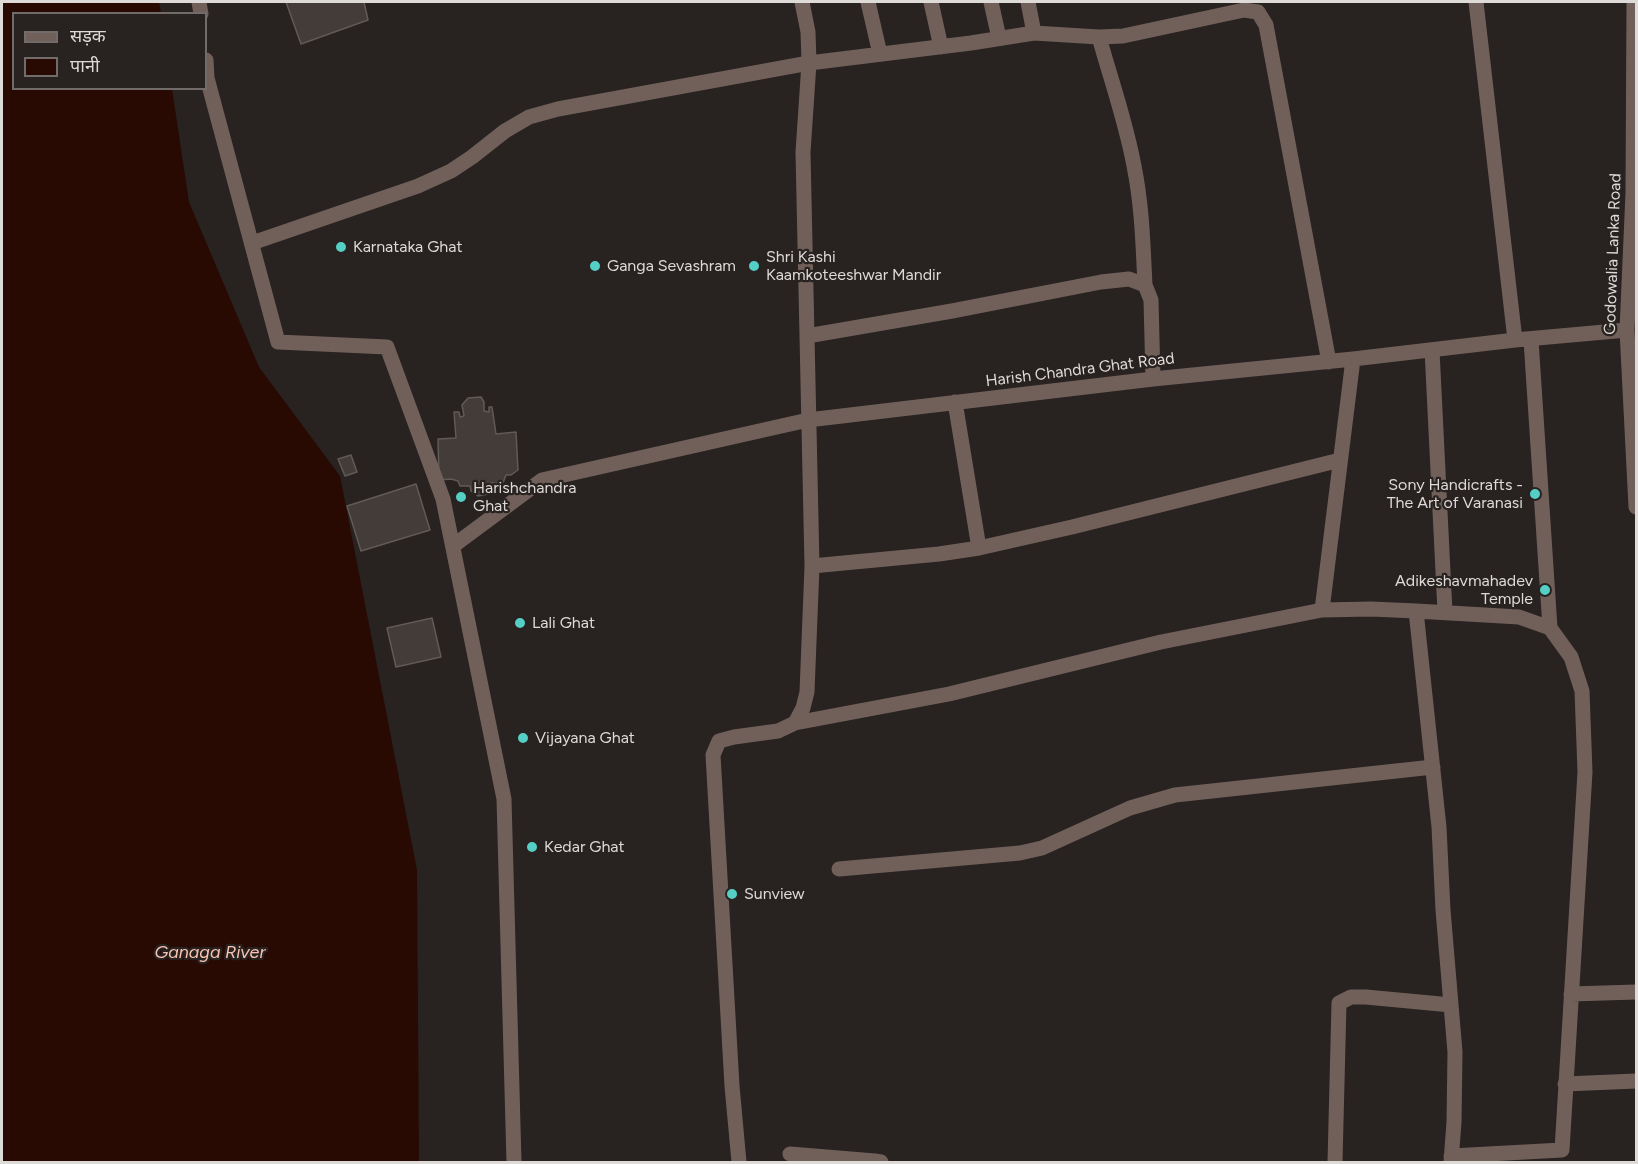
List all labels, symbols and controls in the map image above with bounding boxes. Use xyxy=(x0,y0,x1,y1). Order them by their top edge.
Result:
legend xyxy=(12,12,207,90)
text: सड़क xyxy=(70,25,106,47)
text: पानी xyxy=(70,55,100,77)
street label: Godowalia Lanka Road xyxy=(1601,173,1625,335)
place label: Karnataka Ghat xyxy=(353,237,462,257)
marker: Karnataka Ghat xyxy=(334,240,348,254)
place label: Shri Kashi Kaamkoteeshwar Mandir xyxy=(766,247,941,285)
place label: Ganga Sevashram xyxy=(607,256,736,276)
marker: Ganga Sevashram xyxy=(588,259,602,273)
marker: Shri Kashi Kaamkoteeshwar Mandir xyxy=(747,259,761,273)
street label: Harish Chandra Ghat Road xyxy=(984,349,1176,391)
place label: Sony Handicrafts - The Art of Varanasi xyxy=(1387,475,1523,513)
place label: Harishchandra Ghat xyxy=(473,478,576,516)
marker: Sony Handicrafts - The Art of Varanasi xyxy=(1528,487,1542,501)
marker: Harishchandra Ghat xyxy=(454,490,468,504)
place label: Adikeshavmahadev Temple xyxy=(1395,571,1533,609)
marker: Adikeshavmahadev Temple xyxy=(1538,583,1552,597)
place label: Lali Ghat xyxy=(532,613,595,633)
marker: Lali Ghat xyxy=(513,616,527,630)
place label: Vijayana Ghat xyxy=(535,728,635,748)
marker: Vijayana Ghat xyxy=(516,731,530,745)
place label: Kedar Ghat xyxy=(544,837,625,857)
marker: Kedar Ghat xyxy=(525,840,539,854)
place label: Sunview xyxy=(744,884,805,904)
marker: Sunview xyxy=(725,887,739,901)
water label: Ganaga River xyxy=(154,942,266,964)

